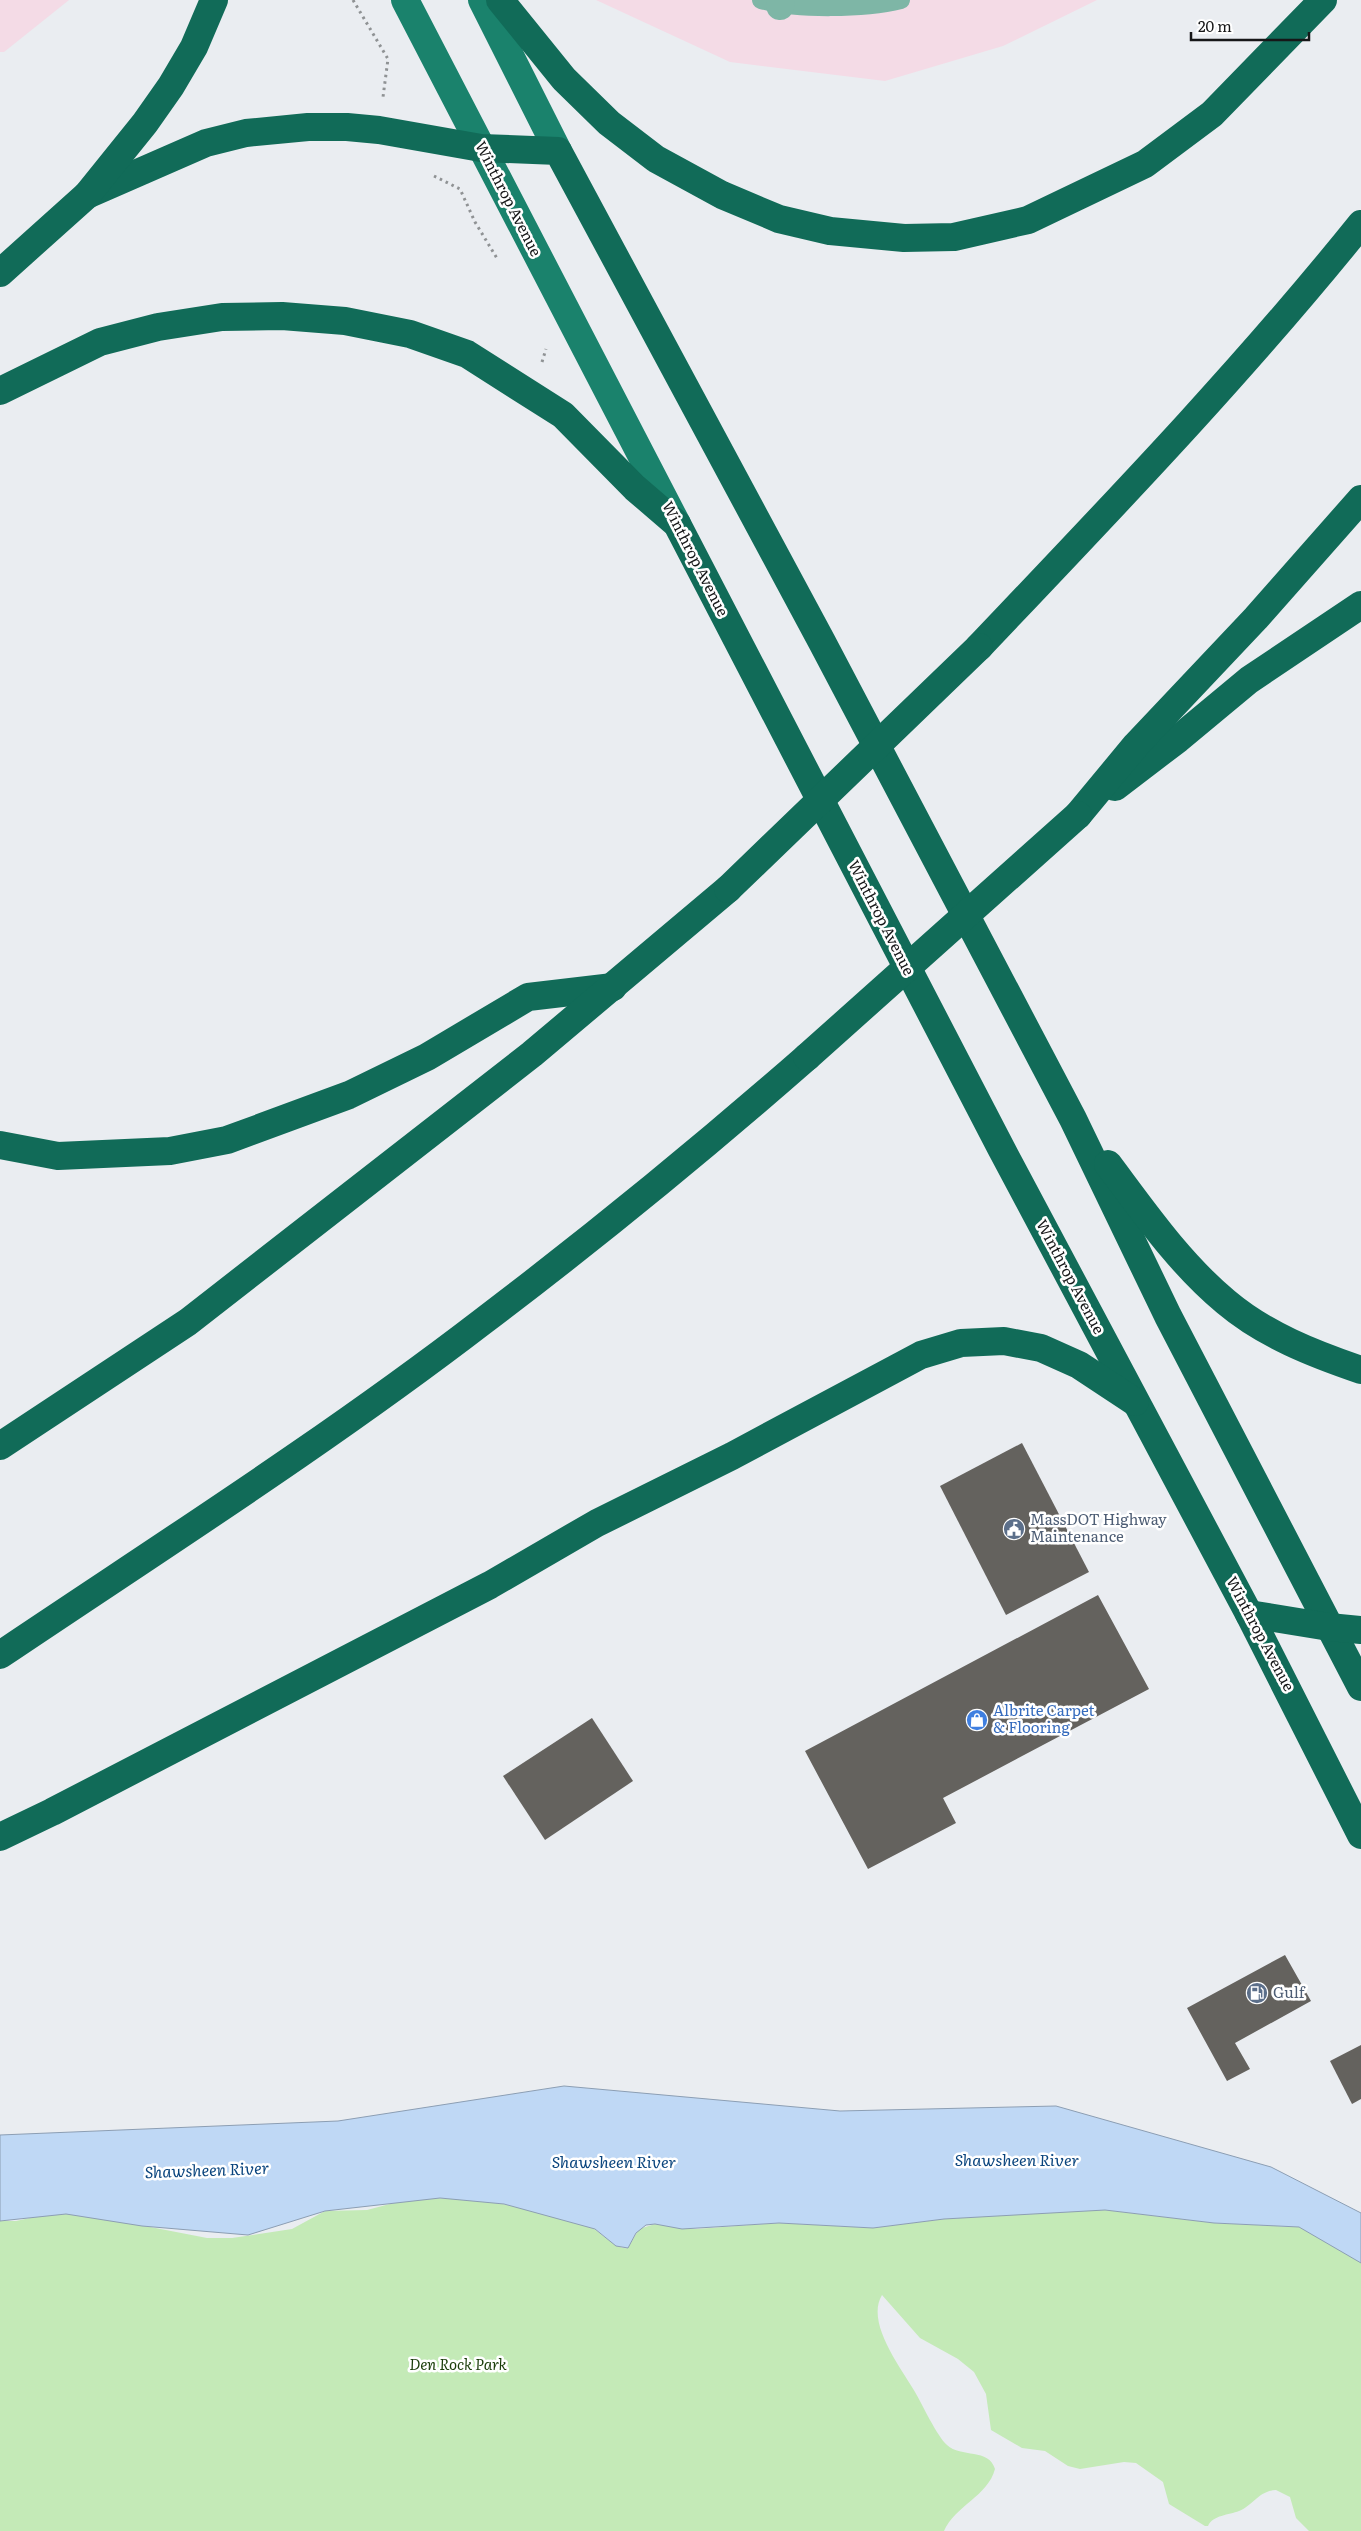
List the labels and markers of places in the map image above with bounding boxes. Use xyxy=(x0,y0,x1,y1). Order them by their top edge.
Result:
place label: MassDOT Highway Maintenance xyxy=(1030,1507,1167,1547)
public building icon: MassDOT Highway Maintenance xyxy=(1002,1517,1026,1541)
place label: Albrite Carpet & Flooring xyxy=(993,1698,1095,1738)
shop icon: Albrite Carpet & Flooring xyxy=(965,1708,989,1732)
place label: Gulf xyxy=(1273,1980,1306,2003)
fuel station icon: Gulf xyxy=(1245,1981,1269,2005)

